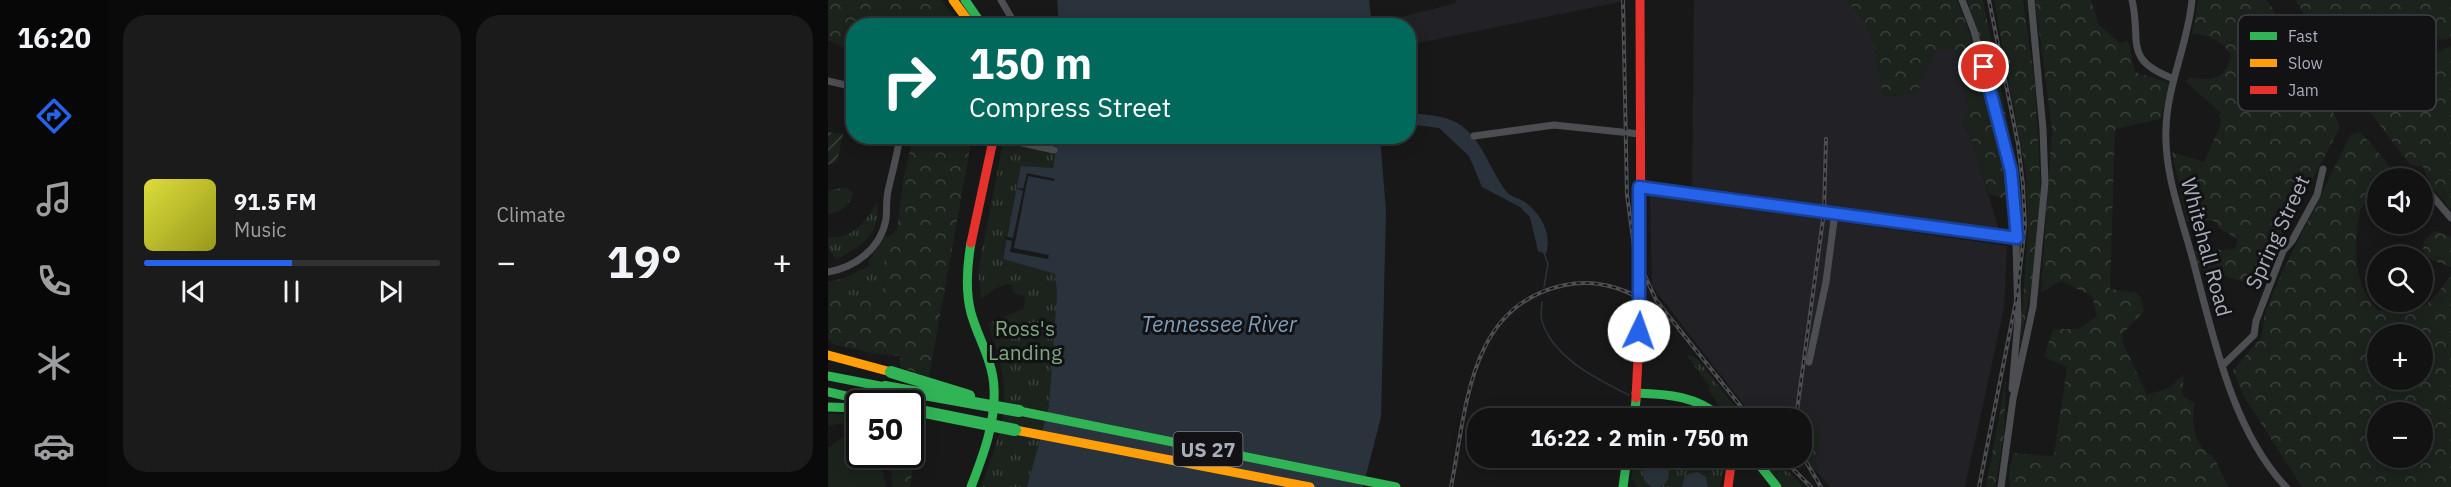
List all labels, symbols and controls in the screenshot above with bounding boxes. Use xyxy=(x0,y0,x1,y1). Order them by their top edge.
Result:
legend xyxy=(2238,15,2436,111)
text: 16:20 xyxy=(17,20,91,55)
text: Fast xyxy=(2288,26,2318,46)
text: 150 m xyxy=(969,36,1092,91)
pin xyxy=(1958,41,2009,92)
icon: right xyxy=(870,42,948,120)
icon: arrive xyxy=(1967,50,2000,83)
text: Slow xyxy=(2288,53,2323,73)
text: Jam xyxy=(2288,80,2319,100)
text: Compress Street xyxy=(969,89,1171,124)
icon: directions xyxy=(33,95,75,137)
map controls xyxy=(2367,168,2433,468)
button: sound xyxy=(2367,168,2433,234)
street label: Spring Street xyxy=(2238,170,2316,294)
street label: Whitehall Road xyxy=(2175,175,2239,319)
icon: music xyxy=(33,178,75,220)
text: 91.5 FM xyxy=(234,187,317,216)
text: Climate xyxy=(497,201,565,228)
text: Music xyxy=(234,216,286,243)
text: 19° xyxy=(607,232,682,290)
text: − xyxy=(497,240,516,283)
text: + xyxy=(772,240,792,283)
button: search xyxy=(2367,246,2433,312)
icon: phone xyxy=(33,260,75,302)
icon: previous xyxy=(177,275,210,308)
icon: pause xyxy=(275,275,308,308)
icon: next xyxy=(374,275,407,308)
position arrow xyxy=(1607,299,1671,363)
water label: Tennessee River xyxy=(1141,309,1298,338)
park label: Ross's Landing xyxy=(988,314,1062,366)
button: + xyxy=(2367,324,2433,390)
icon: climate xyxy=(33,342,75,384)
speed limit sign: 50 xyxy=(846,390,924,468)
button: − xyxy=(2367,402,2433,468)
text: 16:22 · 2 min · 750 m xyxy=(1530,423,1749,452)
icon: car xyxy=(33,425,75,467)
road number: US 27 xyxy=(1174,432,1243,466)

